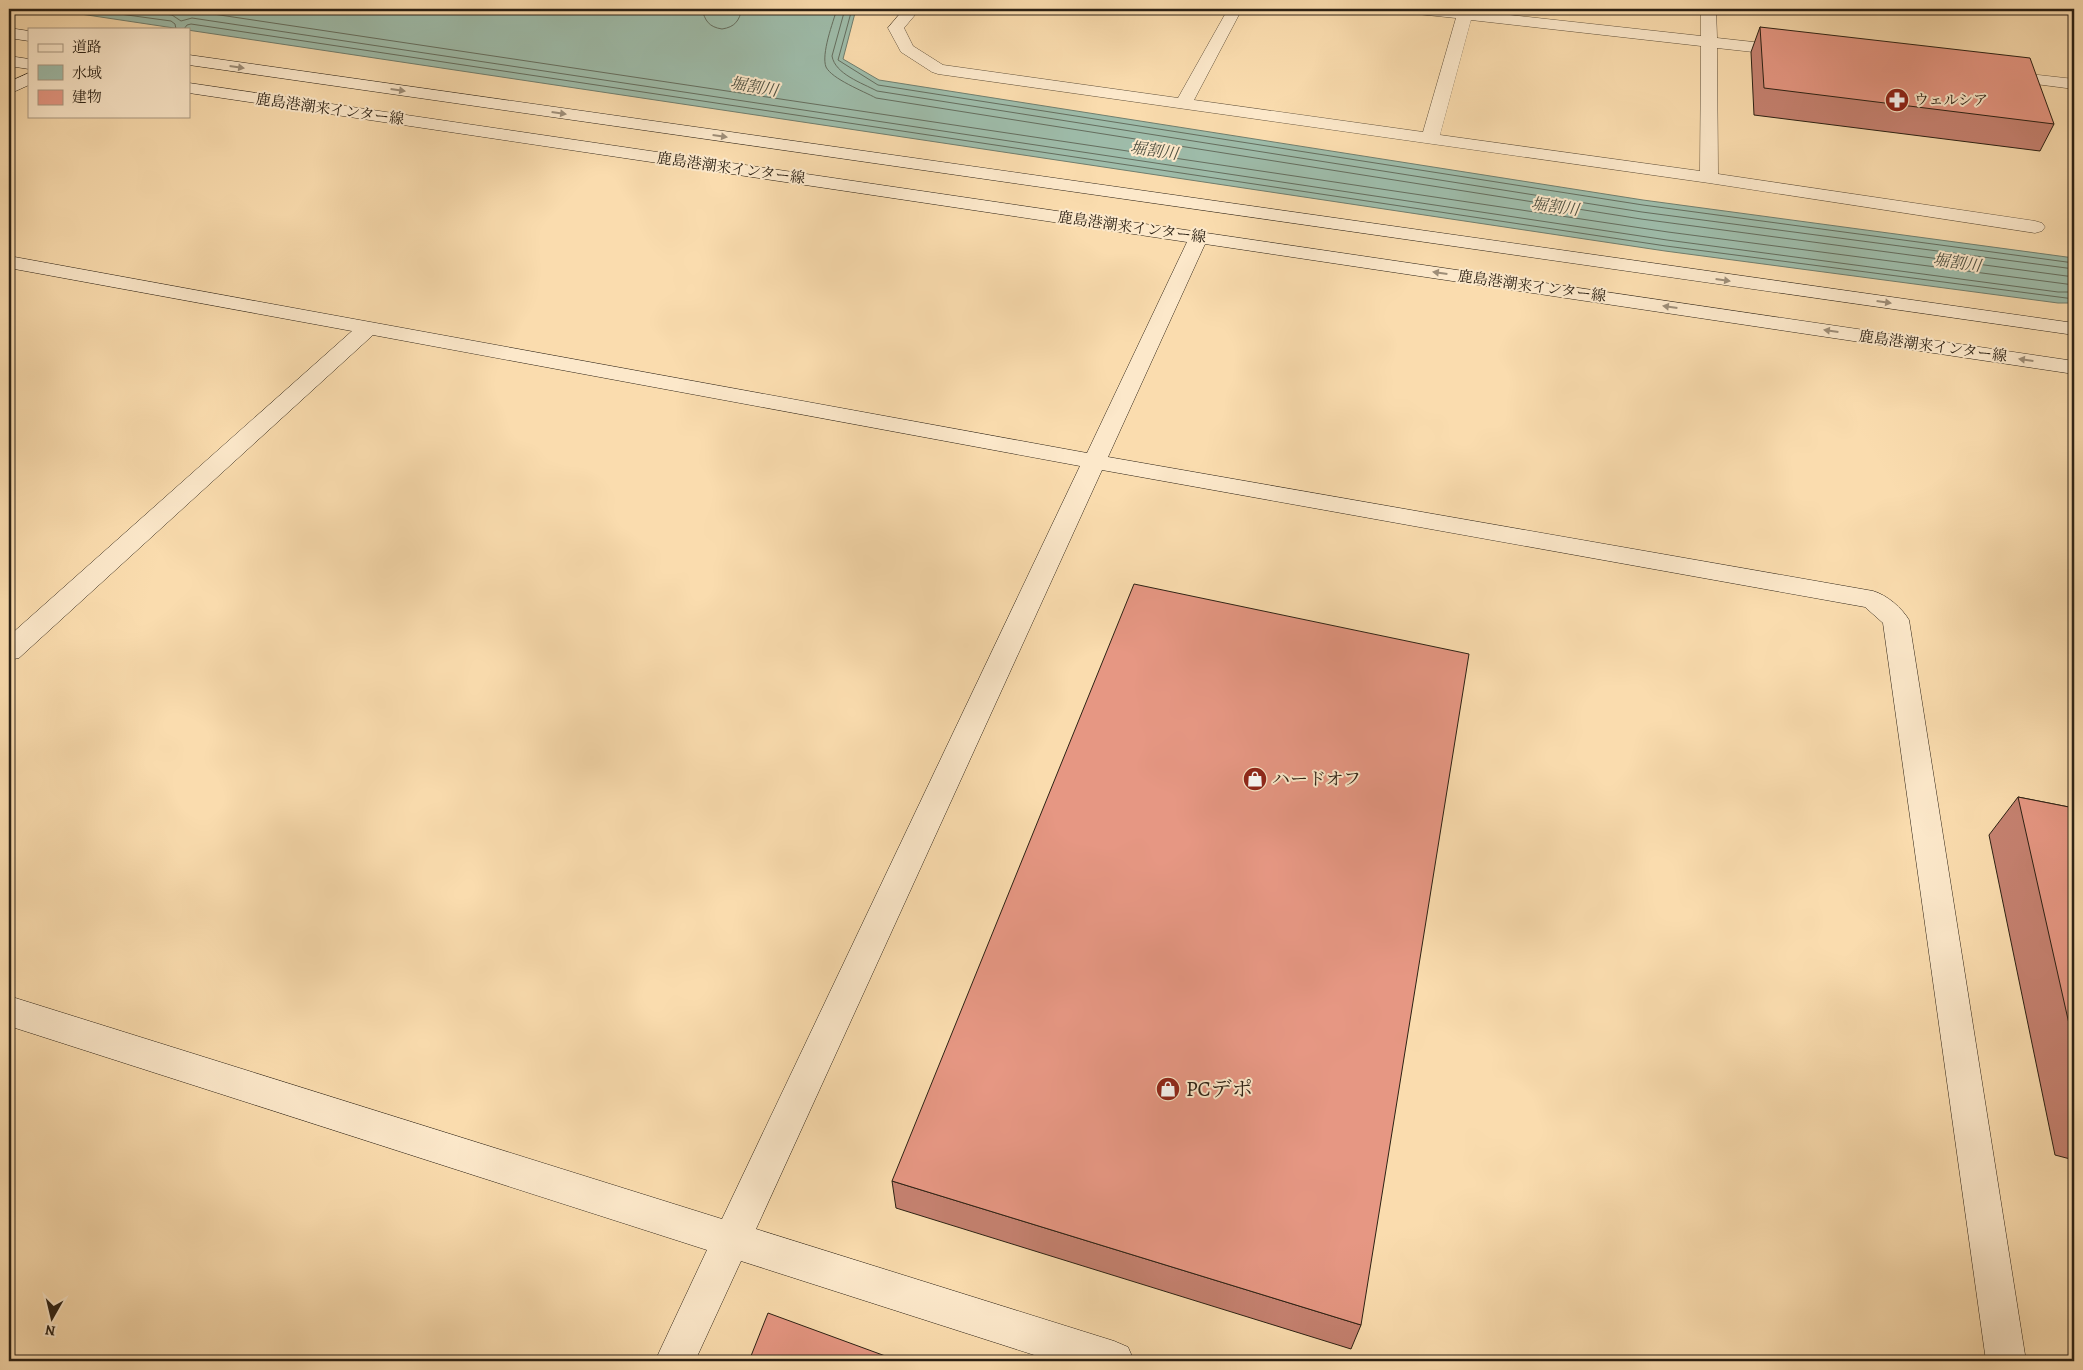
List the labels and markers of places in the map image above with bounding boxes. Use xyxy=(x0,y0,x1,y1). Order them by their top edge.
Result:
pharmacy icon: ウェルシア xyxy=(1884,87,1910,113)
place label: ウェルシア xyxy=(1914,90,1988,110)
shop icon: ハードオフ xyxy=(1242,766,1268,792)
place label: ハードオフ xyxy=(1272,767,1361,791)
place label: PCデポ xyxy=(1186,1075,1253,1103)
shop icon: PCデポ xyxy=(1155,1076,1181,1102)

